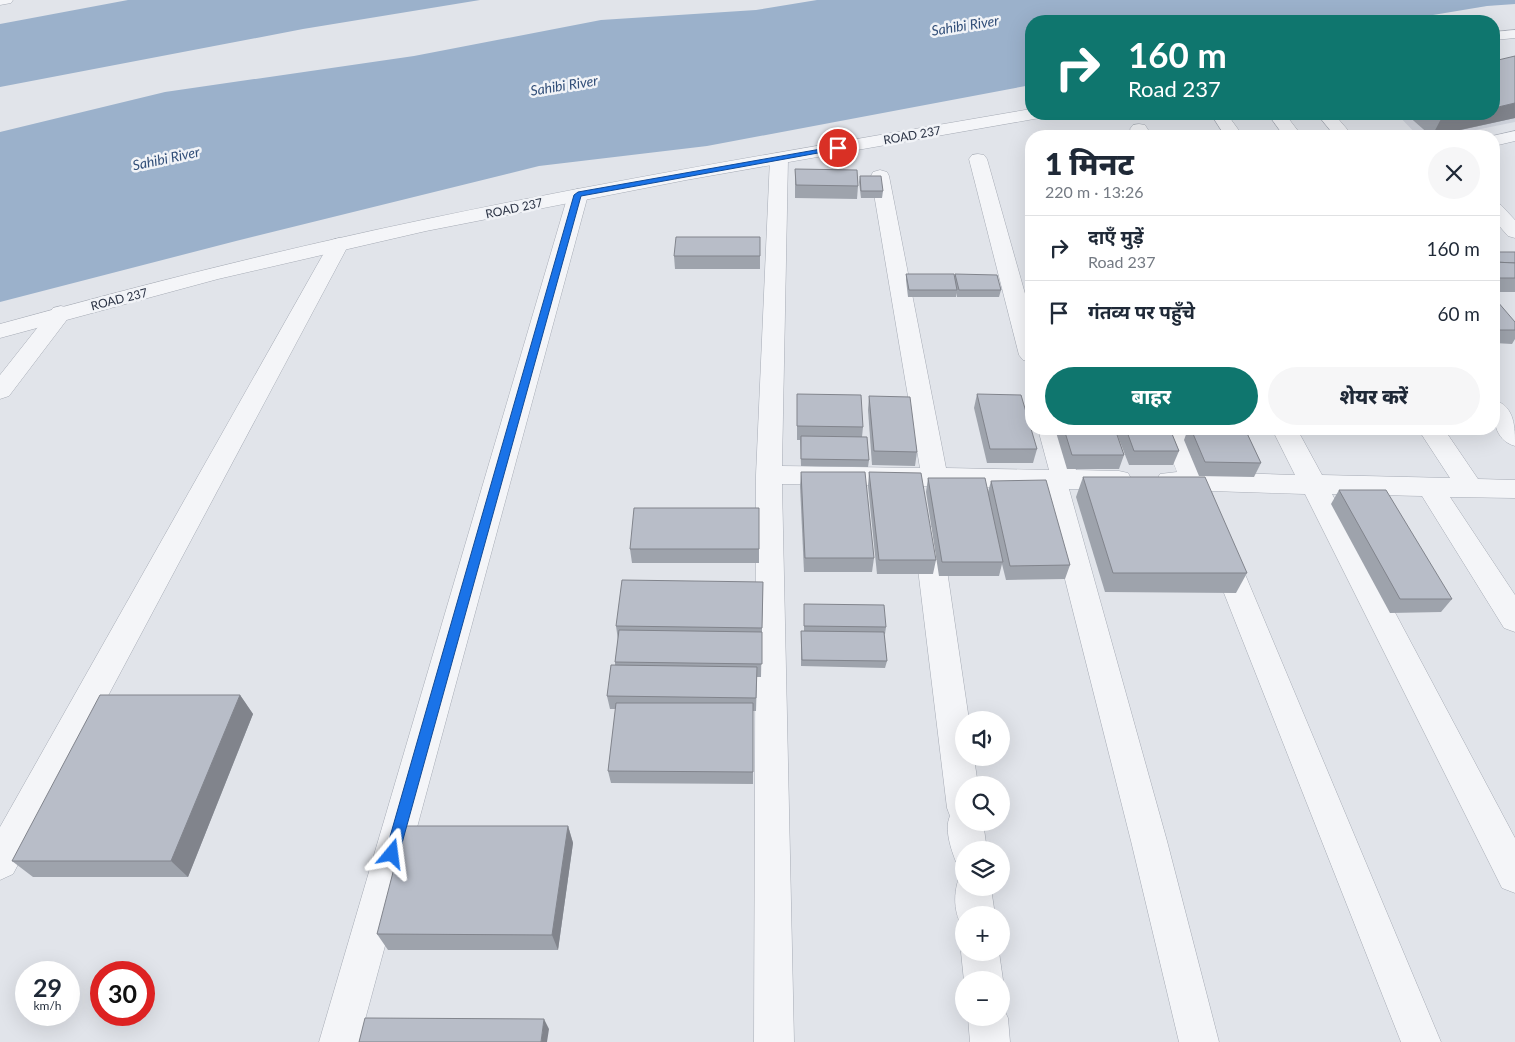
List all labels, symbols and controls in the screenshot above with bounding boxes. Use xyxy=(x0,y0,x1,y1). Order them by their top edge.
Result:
water label: Sahibi River xyxy=(930,11,1000,39)
text: 160 m xyxy=(1128,33,1227,75)
icon: right xyxy=(1045,35,1110,100)
water label: Sahibi River xyxy=(529,71,599,99)
text: Road 237 xyxy=(1128,75,1221,102)
street label: ROAD 237 xyxy=(882,123,942,147)
pin xyxy=(817,127,859,169)
icon: arrive xyxy=(824,134,852,162)
water label: Sahibi River xyxy=(131,143,201,173)
text: 1 मिनट xyxy=(1045,145,1134,181)
button: close xyxy=(1428,147,1480,199)
text: 220 m · 13:26 xyxy=(1045,182,1144,201)
street label: ROAD 237 xyxy=(484,195,544,221)
text: दाएँ मुड़ें xyxy=(1088,225,1144,248)
icon: right xyxy=(1045,234,1073,262)
text: 160 m xyxy=(1426,237,1480,260)
text: Road 237 xyxy=(1088,252,1155,271)
street label: ROAD 237 xyxy=(89,285,149,313)
icon: arrive xyxy=(1045,299,1073,327)
text: गंतव्य पर पहुँचे xyxy=(1088,300,1195,323)
text: 60 m xyxy=(1437,302,1480,325)
button: बाहर xyxy=(1045,367,1258,425)
button: शेयर करें xyxy=(1268,367,1480,425)
map controls xyxy=(955,711,1010,1026)
button: sound xyxy=(955,711,1010,766)
button: search xyxy=(955,776,1010,831)
position arrow xyxy=(365,827,417,879)
button: layers xyxy=(955,841,1010,896)
button: + xyxy=(955,906,1010,961)
speed limit sign: 30 xyxy=(90,961,155,1026)
button: − xyxy=(955,971,1010,1026)
text: 29 xyxy=(33,972,62,1002)
text: km/h xyxy=(33,998,62,1013)

